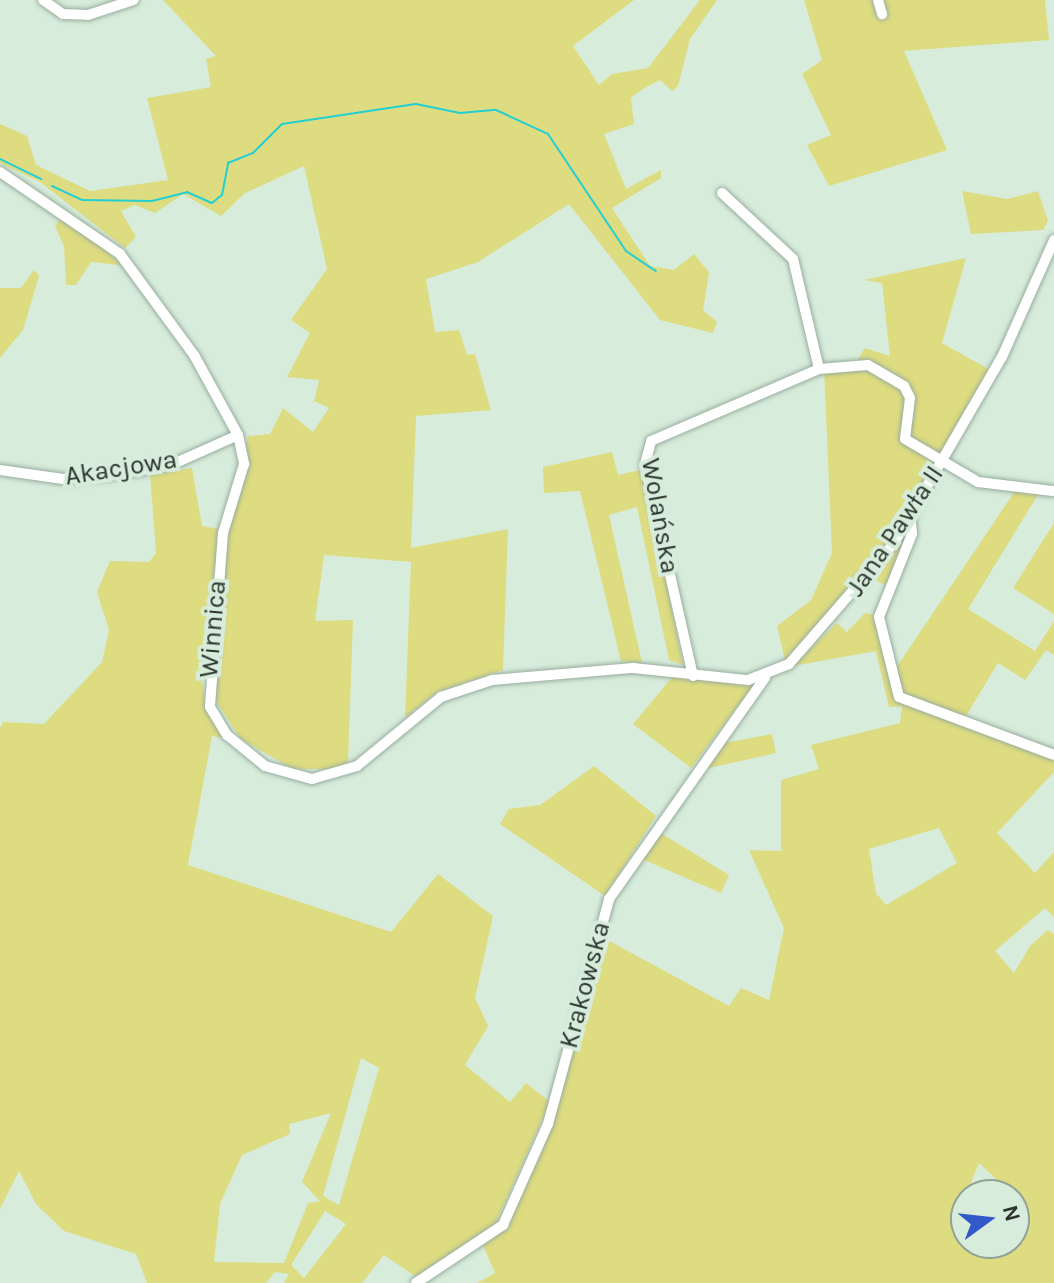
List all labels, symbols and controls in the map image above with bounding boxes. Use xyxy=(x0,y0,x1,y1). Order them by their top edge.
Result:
street label: Akacjowa xyxy=(63,444,179,492)
street label: Wolańska xyxy=(635,456,685,576)
street label: Jana Pawła II xyxy=(840,460,950,602)
street label: Winnica xyxy=(193,579,233,679)
street label: Krakowska xyxy=(553,918,617,1052)
north arrow xyxy=(950,1179,1030,1259)
text: N xyxy=(997,1202,1026,1224)

